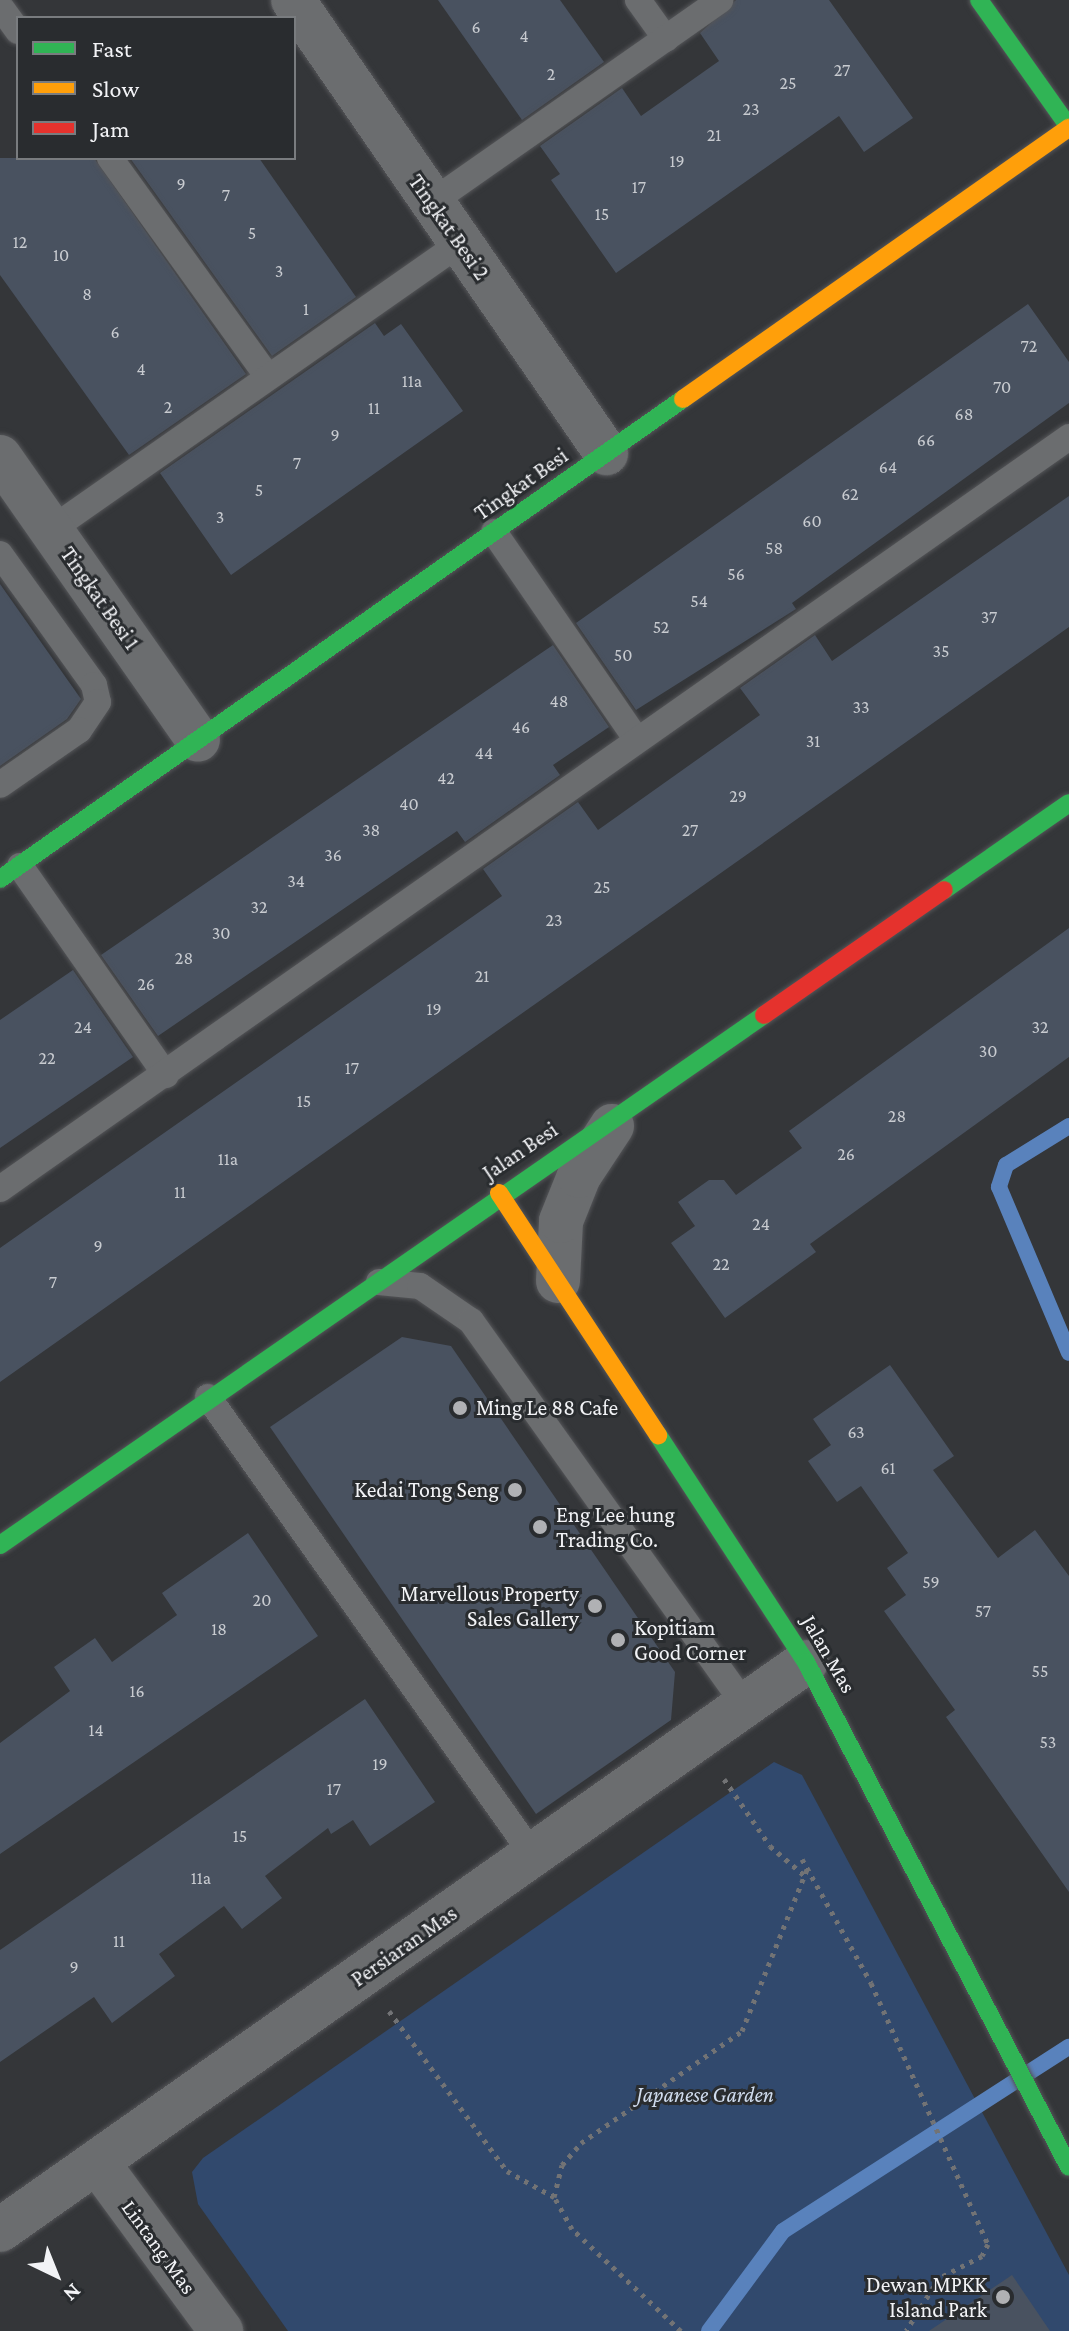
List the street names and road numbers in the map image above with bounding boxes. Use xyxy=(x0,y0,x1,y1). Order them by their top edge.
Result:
street label: Tingkat Besi 2 xyxy=(403,169,495,285)
street label: Tingkat Besi xyxy=(469,442,573,526)
street label: Tingkat Besi 1 xyxy=(55,541,145,655)
street label: Jalan Besi xyxy=(478,1116,562,1186)
street label: Jalan Mas xyxy=(796,1610,862,1698)
street label: Persiaran Mas xyxy=(346,1900,462,1992)
street label: Lintang Mas xyxy=(116,2195,202,2299)

